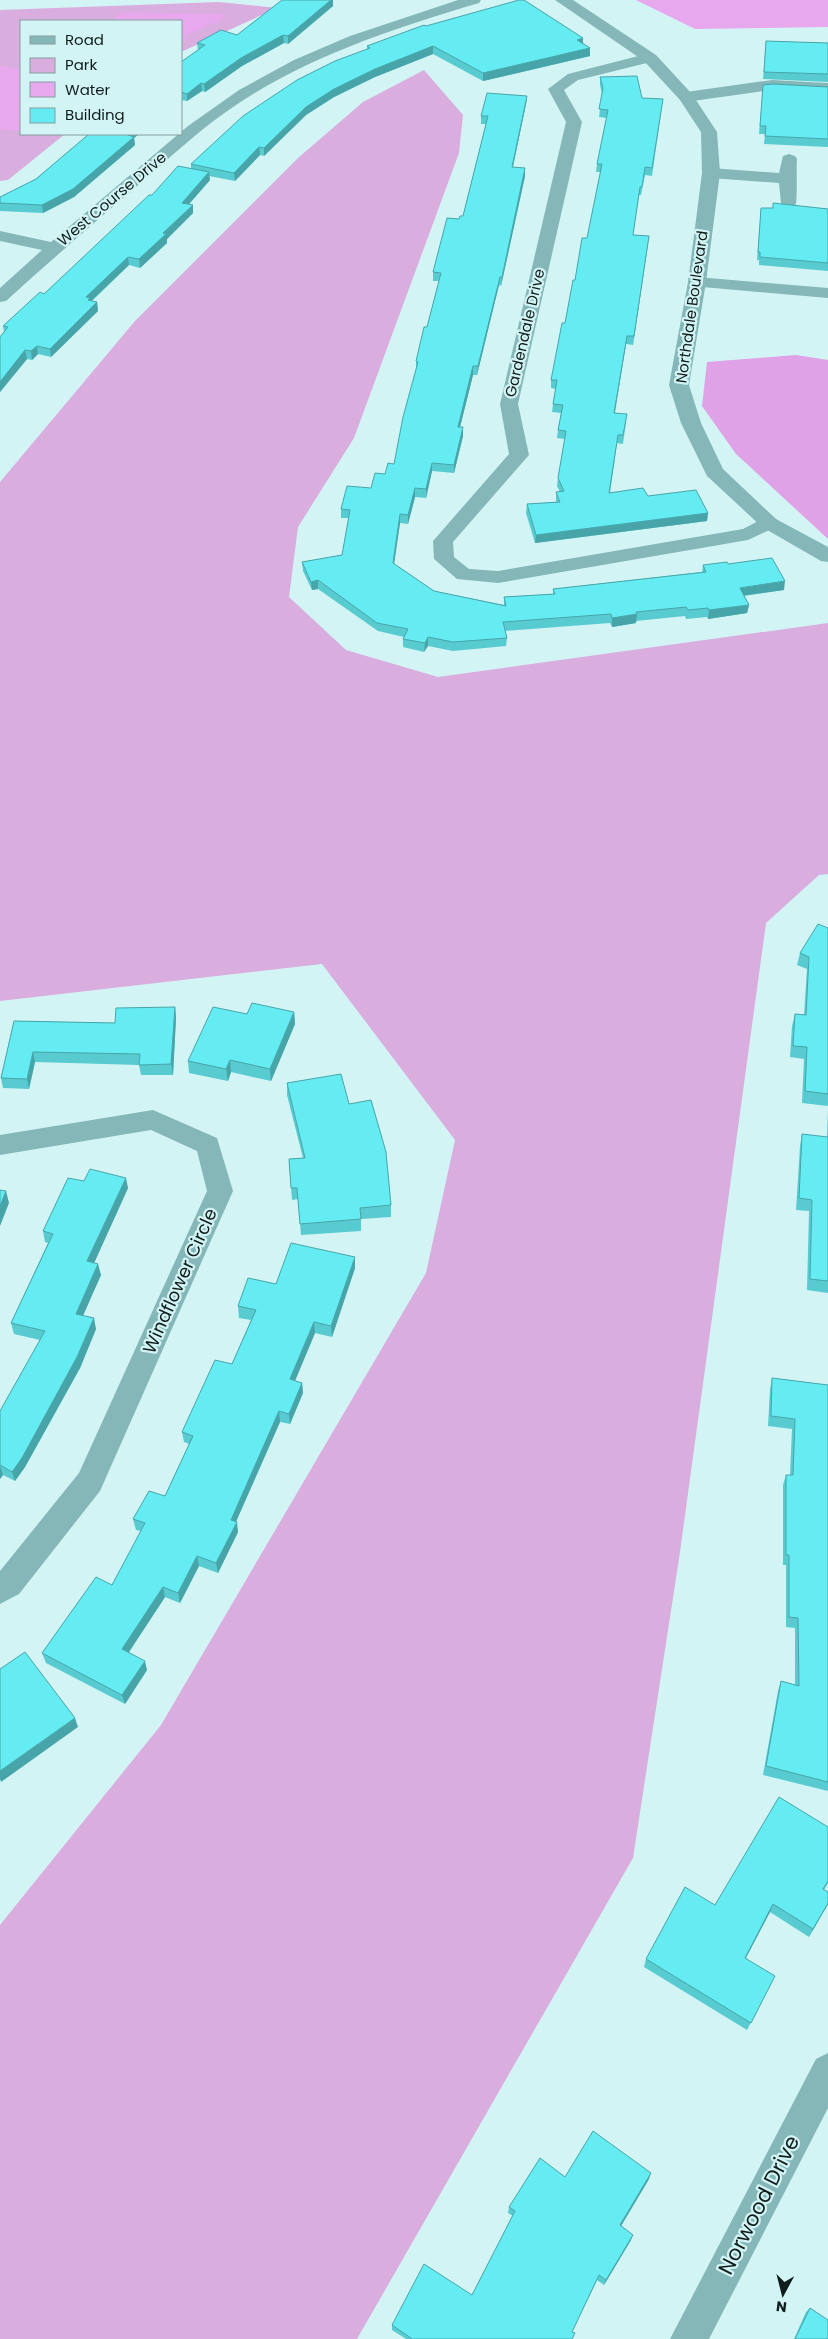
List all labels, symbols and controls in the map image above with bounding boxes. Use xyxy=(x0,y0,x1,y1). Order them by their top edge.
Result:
legend xyxy=(20,20,182,135)
text: Road xyxy=(65,29,104,50)
text: Park xyxy=(65,54,97,75)
text: Water xyxy=(65,79,111,100)
text: Building xyxy=(65,104,125,125)
street label: West Course Drive xyxy=(53,147,171,250)
street label: Northdale Boulevard xyxy=(670,229,713,385)
street label: Gardendale Drive xyxy=(500,267,550,399)
street label: Windflower Circle xyxy=(136,1204,223,1357)
street label: Norwood Drive xyxy=(711,2130,806,2279)
north arrow xyxy=(758,2269,808,2319)
text: N xyxy=(775,2296,788,2317)

